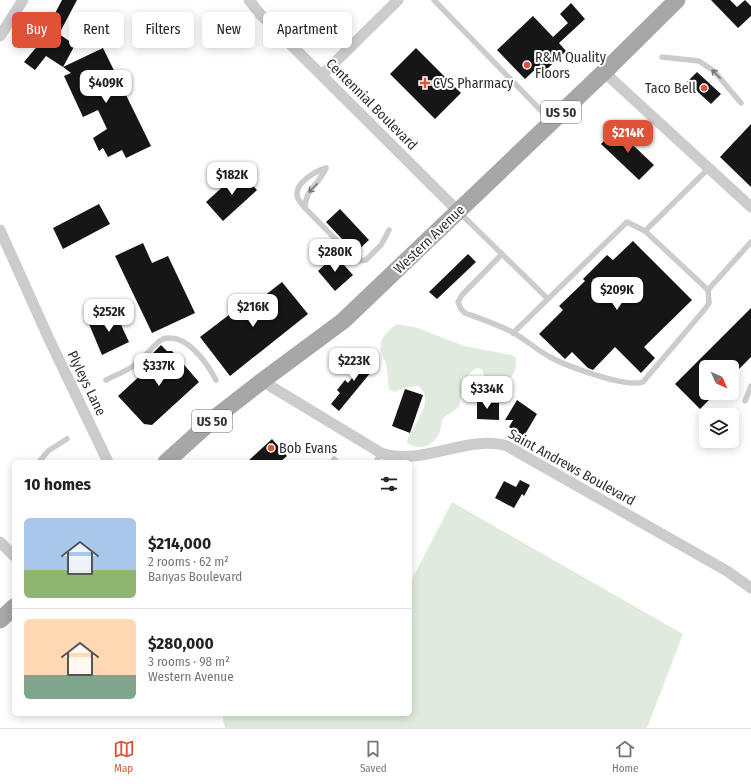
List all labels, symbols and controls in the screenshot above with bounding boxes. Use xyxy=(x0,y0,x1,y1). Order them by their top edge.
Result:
chip: Buy xyxy=(12,12,61,48)
chip: Rent xyxy=(69,12,124,48)
chip: Filters xyxy=(132,12,194,48)
chip: New xyxy=(202,12,255,48)
chip: Apartment xyxy=(263,12,352,48)
place label: R&M Quality Floors xyxy=(535,49,607,82)
street label: Centennial Boulevard xyxy=(322,55,421,154)
marker: R&M Quality Floors xyxy=(522,60,532,70)
one-way arrow xyxy=(711,69,721,79)
pin: $409K xyxy=(78,70,134,104)
text: $409K xyxy=(89,75,123,90)
place label: CVS Pharmacy xyxy=(433,75,514,92)
marker: CVS Pharmacy xyxy=(420,78,430,88)
place label: Taco Bell xyxy=(645,80,696,97)
marker: Taco Bell xyxy=(699,83,709,93)
road number: US 50 xyxy=(541,101,581,123)
pin: $214K xyxy=(600,120,656,154)
text: $214K xyxy=(612,125,644,140)
pin: $182K xyxy=(204,162,260,196)
text: $182K xyxy=(216,167,248,182)
one-way arrow xyxy=(308,183,318,193)
street label: Western Avenue xyxy=(390,201,468,277)
pin: $280K xyxy=(307,239,363,273)
text: $280K xyxy=(318,244,352,259)
pin: $209K xyxy=(589,277,645,311)
text: $209K xyxy=(600,282,634,297)
pin: $216K xyxy=(225,294,281,328)
pin: $252K xyxy=(81,299,137,333)
text: $216K xyxy=(237,299,269,314)
text: $252K xyxy=(93,304,125,319)
street label: Plyleys Lane xyxy=(64,348,110,419)
pin: $223K xyxy=(326,348,382,382)
pin: $337K xyxy=(131,353,187,387)
text: $223K xyxy=(338,353,370,368)
text: $337K xyxy=(143,358,175,373)
north arrow xyxy=(699,360,739,400)
map controls xyxy=(699,360,739,448)
pin: $334K xyxy=(459,376,515,410)
text: $334K xyxy=(471,381,503,396)
button: layers xyxy=(699,408,739,448)
road number: US 50 xyxy=(192,410,232,432)
street label: Saint Andrews Boulevard xyxy=(505,425,638,509)
place label: Bob Evans xyxy=(279,440,337,457)
marker: Bob Evans xyxy=(266,443,276,453)
icon: filters xyxy=(378,473,400,495)
text: 10 homes xyxy=(24,474,91,495)
text: $214,000 xyxy=(148,533,211,554)
icon: home xyxy=(56,534,104,582)
text: 2 rooms · 62 m² xyxy=(148,554,229,569)
text: Banyas Boulevard xyxy=(148,569,242,584)
text: $280,000 xyxy=(148,633,214,654)
icon: home xyxy=(56,635,104,683)
text: 3 rooms · 98 m² xyxy=(148,654,230,669)
text: Western Avenue xyxy=(148,669,234,684)
tab: Map xyxy=(113,738,135,775)
tab: Saved xyxy=(360,738,387,775)
tab: Home xyxy=(612,738,638,775)

